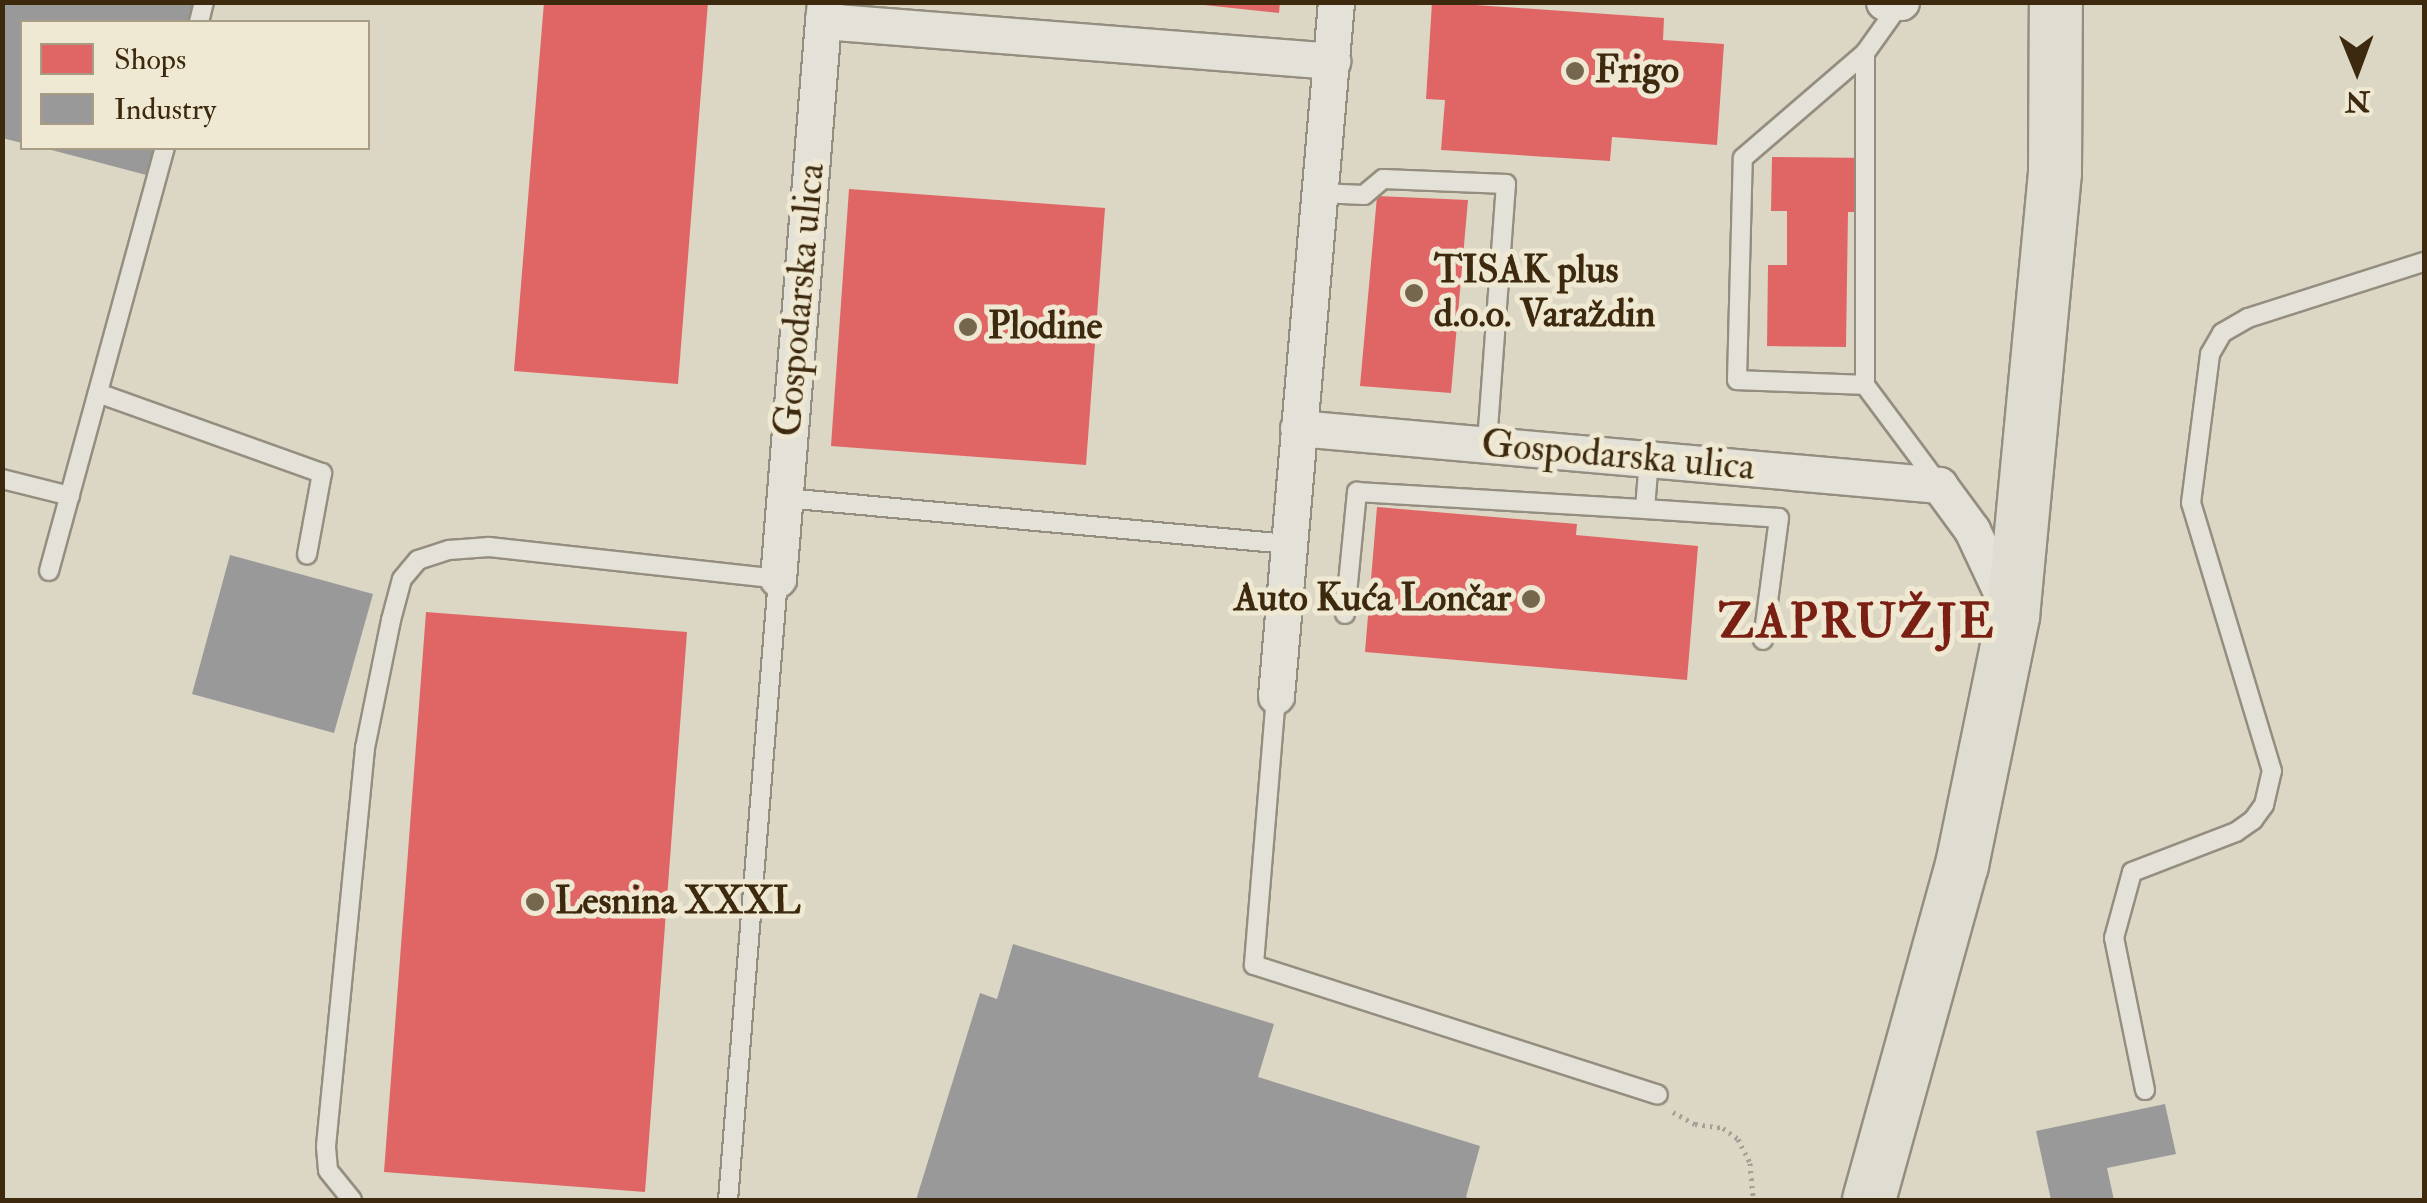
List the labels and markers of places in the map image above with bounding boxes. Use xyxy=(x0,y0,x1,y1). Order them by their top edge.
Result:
place label: Frigo xyxy=(1595,48,1679,94)
marker: Frigo xyxy=(1564,60,1586,82)
place label: TISAK plus d.o.o. Varaždin xyxy=(1434,248,1655,338)
marker: TISAK plus d.o.o. Varaždin xyxy=(1403,282,1425,304)
place label: Plodine xyxy=(988,304,1102,350)
marker: Plodine xyxy=(957,316,979,338)
place label: Auto Kuća Lončar xyxy=(1234,576,1511,622)
marker: Auto Kuća Lončar xyxy=(1520,588,1542,610)
place label: Lesnina XXXL xyxy=(555,879,801,925)
marker: Lesnina XXXL xyxy=(524,891,546,913)

